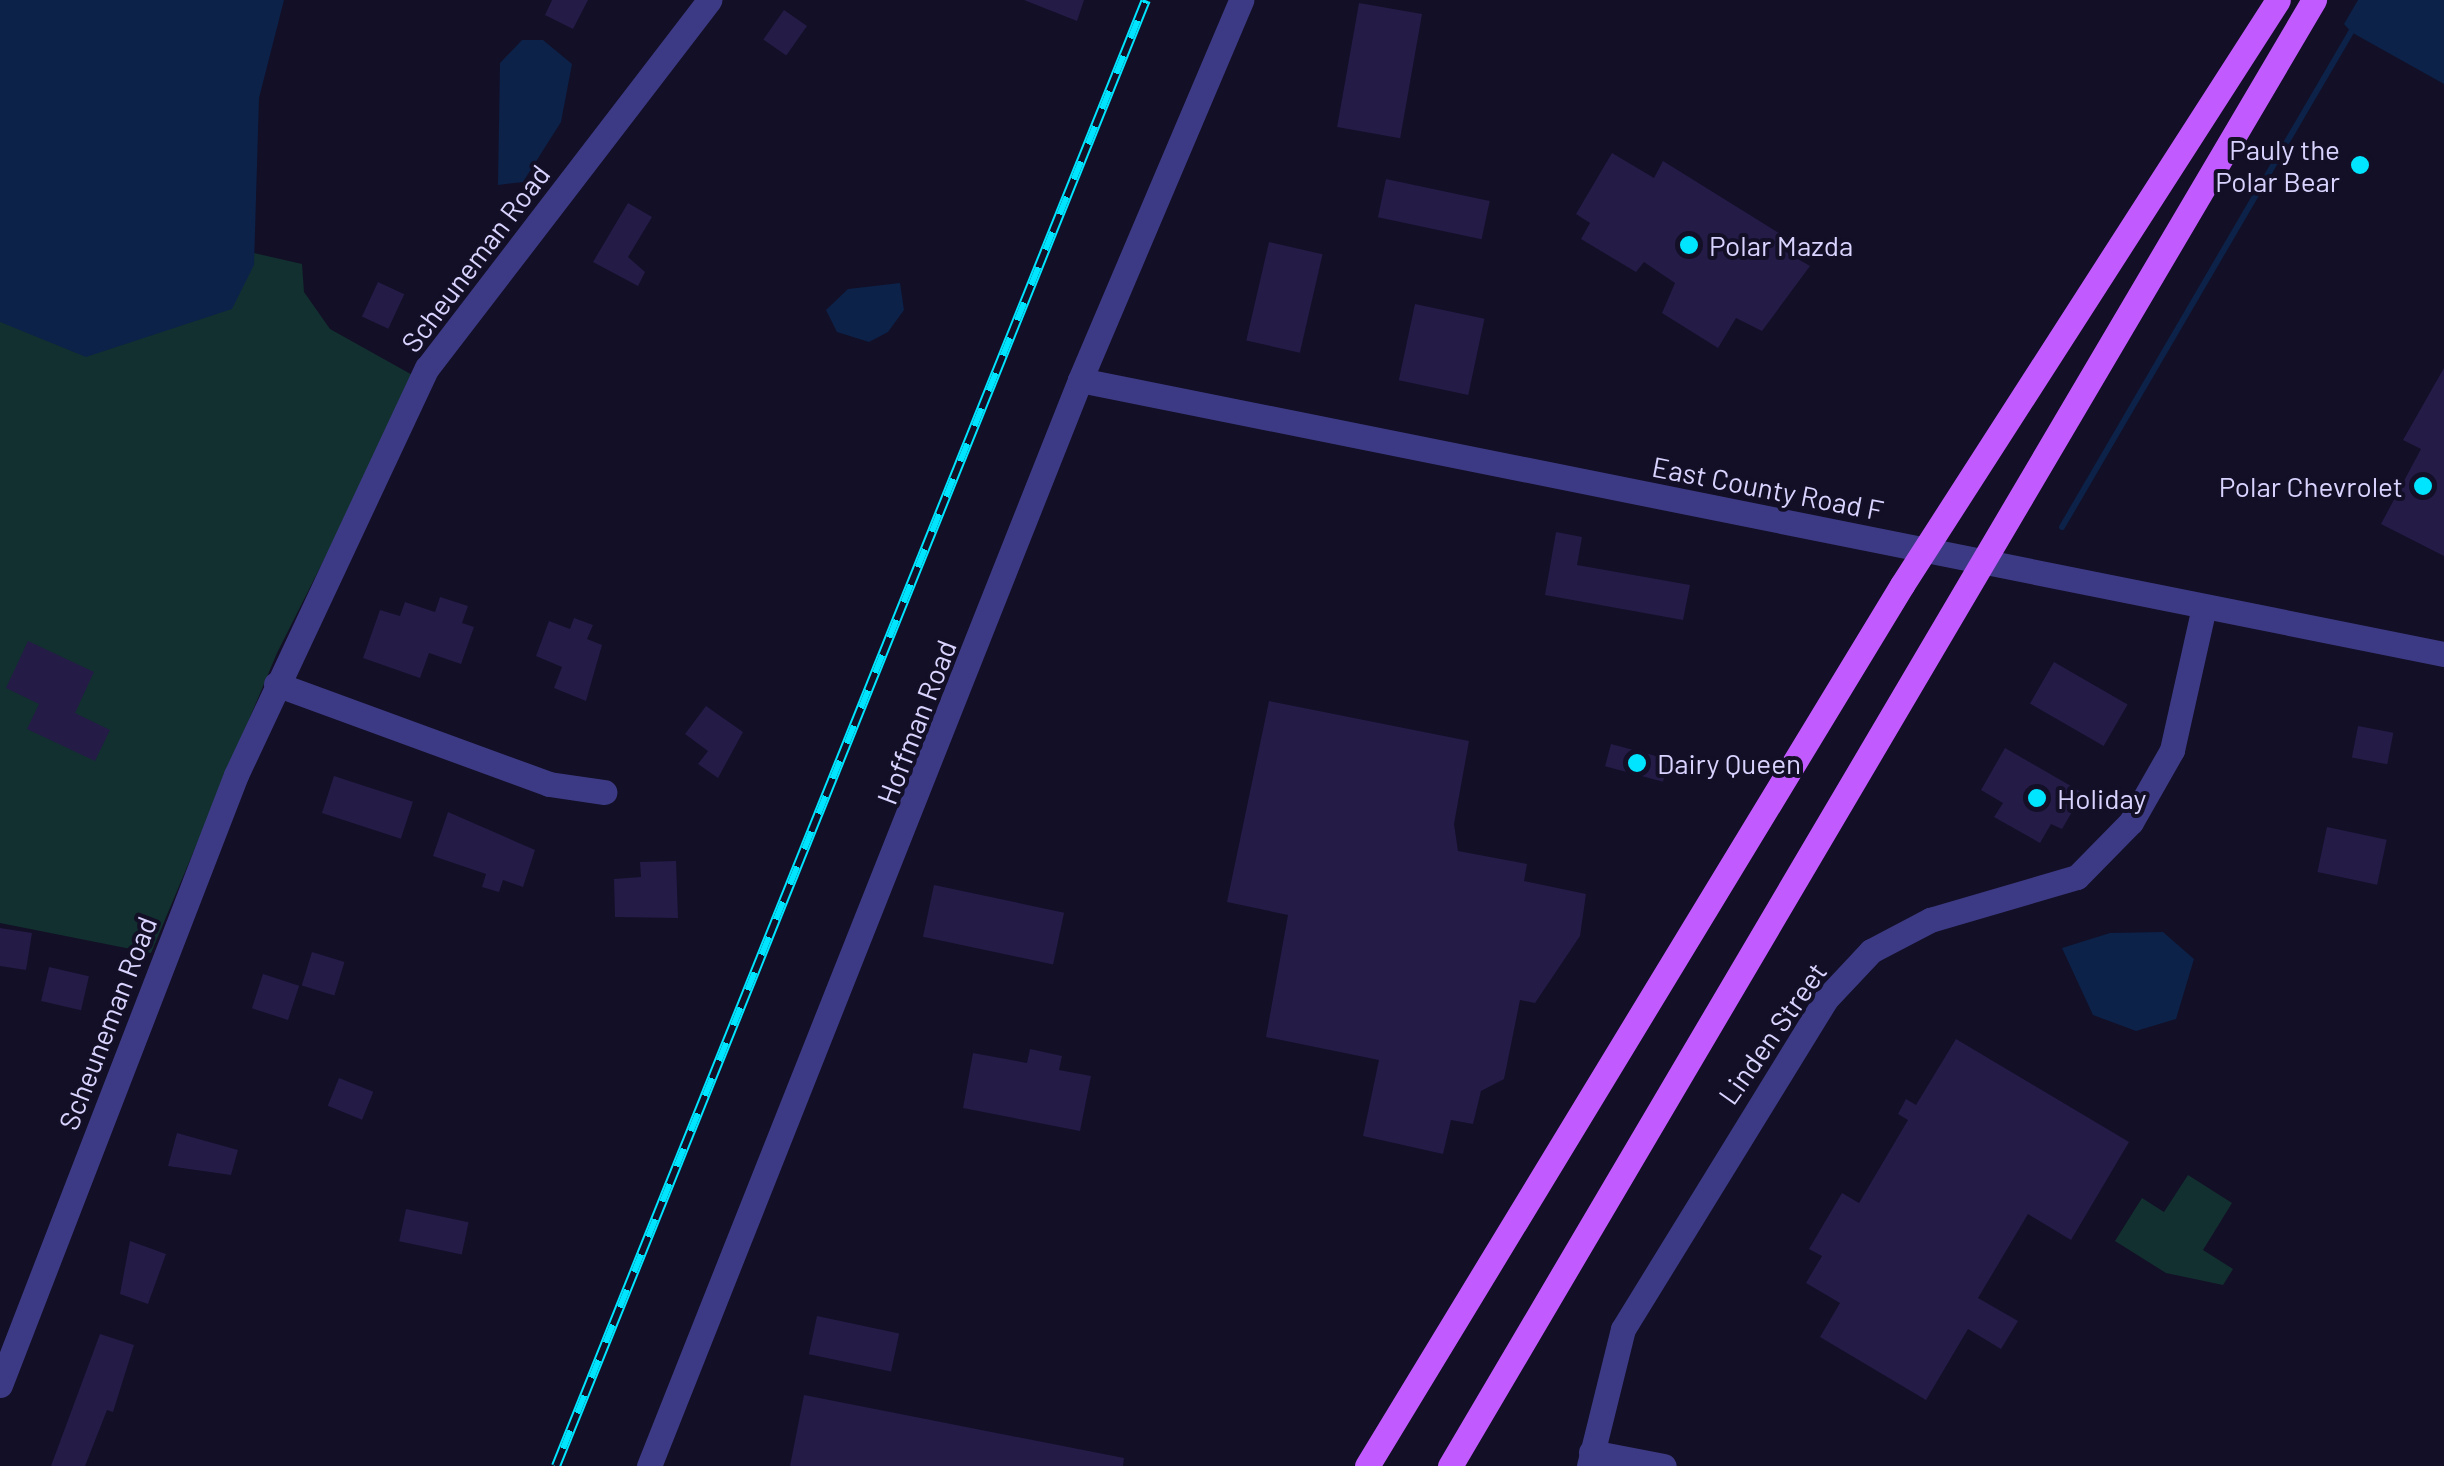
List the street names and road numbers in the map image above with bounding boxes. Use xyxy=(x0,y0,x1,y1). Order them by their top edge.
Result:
street label: Scheuneman Road xyxy=(394,158,556,358)
street label: East County Road F xyxy=(1649,449,1887,527)
street label: Hoffman Road xyxy=(869,635,963,809)
street label: Scheuneman Road xyxy=(51,912,163,1134)
street label: Linden Street xyxy=(1711,956,1833,1110)

